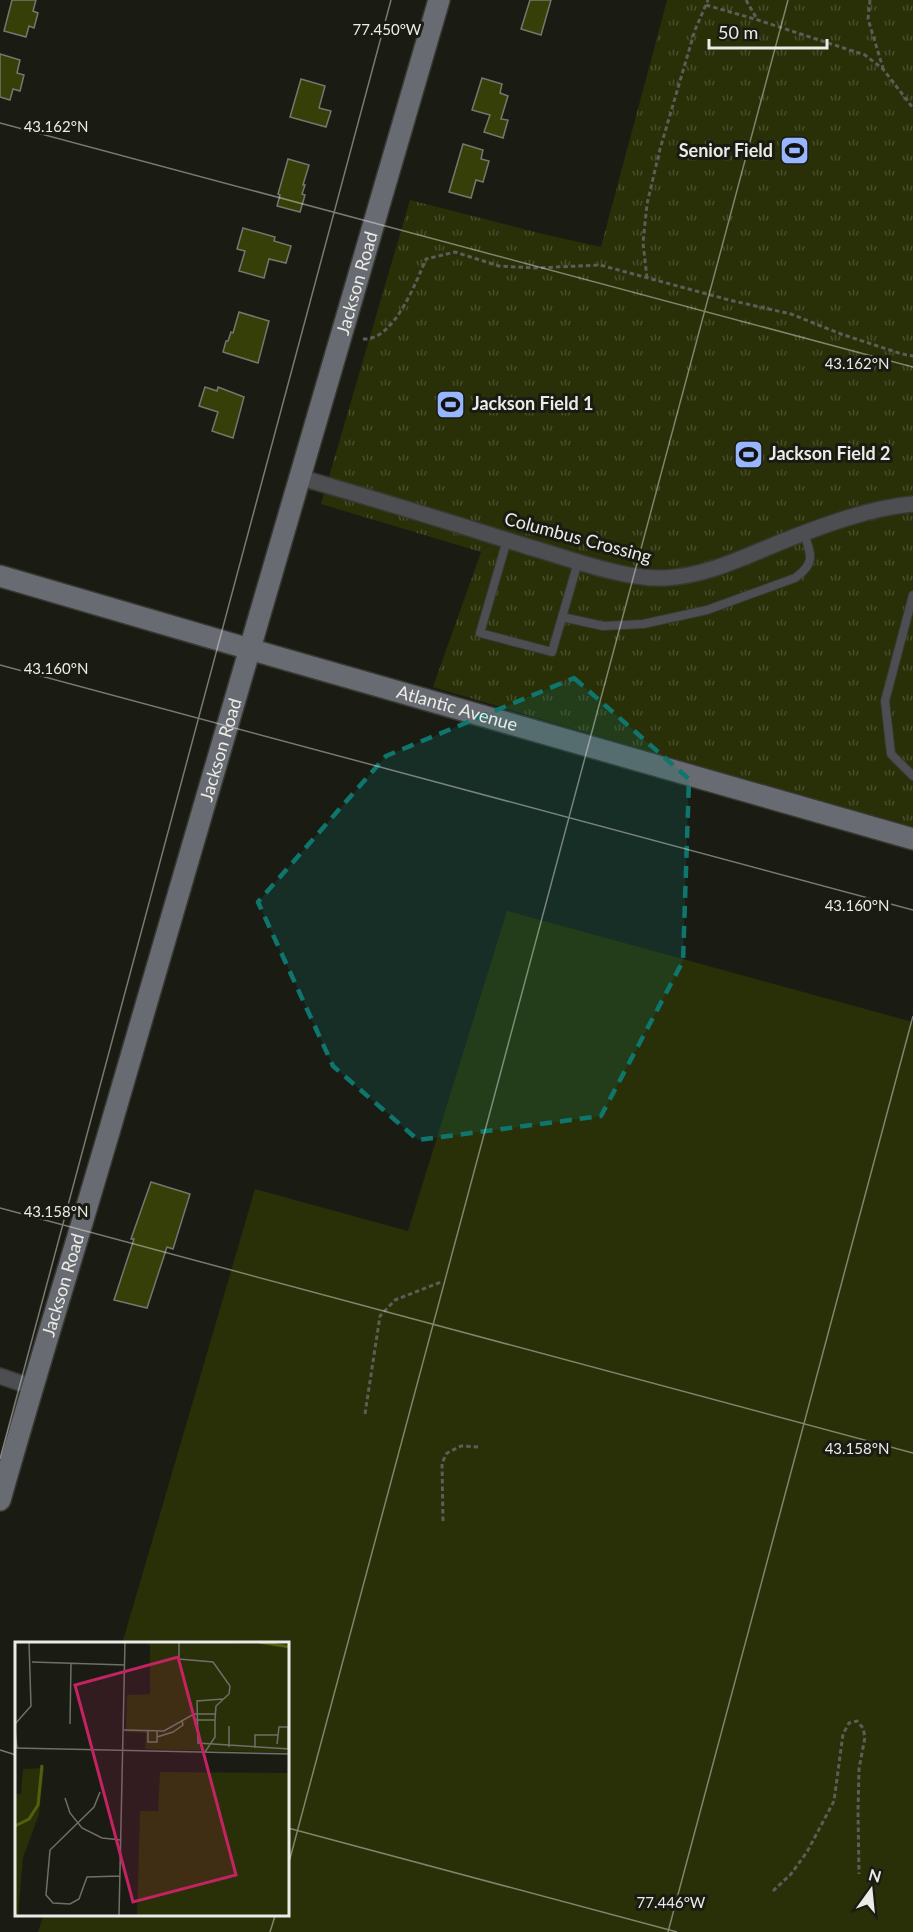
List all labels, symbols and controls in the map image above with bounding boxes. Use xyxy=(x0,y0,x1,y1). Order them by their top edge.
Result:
scale bar xyxy=(709,12,828,50)
text: 77.450°W xyxy=(353,20,422,38)
text: 50 m xyxy=(718,21,758,43)
text: 43.162°N xyxy=(24,117,88,135)
sports icon: Senior Field xyxy=(778,135,810,167)
place label: Senior Field xyxy=(679,139,773,161)
street label: Jackson Road xyxy=(331,229,382,337)
text: 43.162°N xyxy=(825,354,889,372)
sports icon: Jackson Field 1 xyxy=(435,388,467,420)
place label: Jackson Field 1 xyxy=(472,392,593,414)
sports icon: Jackson Field 2 xyxy=(732,438,764,470)
place label: Jackson Field 2 xyxy=(769,442,890,464)
street label: Columbus Crossing xyxy=(502,507,654,567)
text: 43.160°N xyxy=(24,659,88,677)
street label: Atlantic Avenue xyxy=(395,680,520,735)
street label: Jackson Road xyxy=(194,695,246,804)
text: 43.160°N xyxy=(825,896,889,914)
text: 43.158°N xyxy=(24,1202,88,1220)
street label: Jackson Road xyxy=(36,1231,88,1339)
text: 43.158°N xyxy=(825,1439,889,1457)
inset map xyxy=(15,1642,290,1917)
north arrow xyxy=(841,1860,901,1920)
text: N xyxy=(867,1864,883,1886)
text: 77.446°W xyxy=(637,1893,706,1911)

